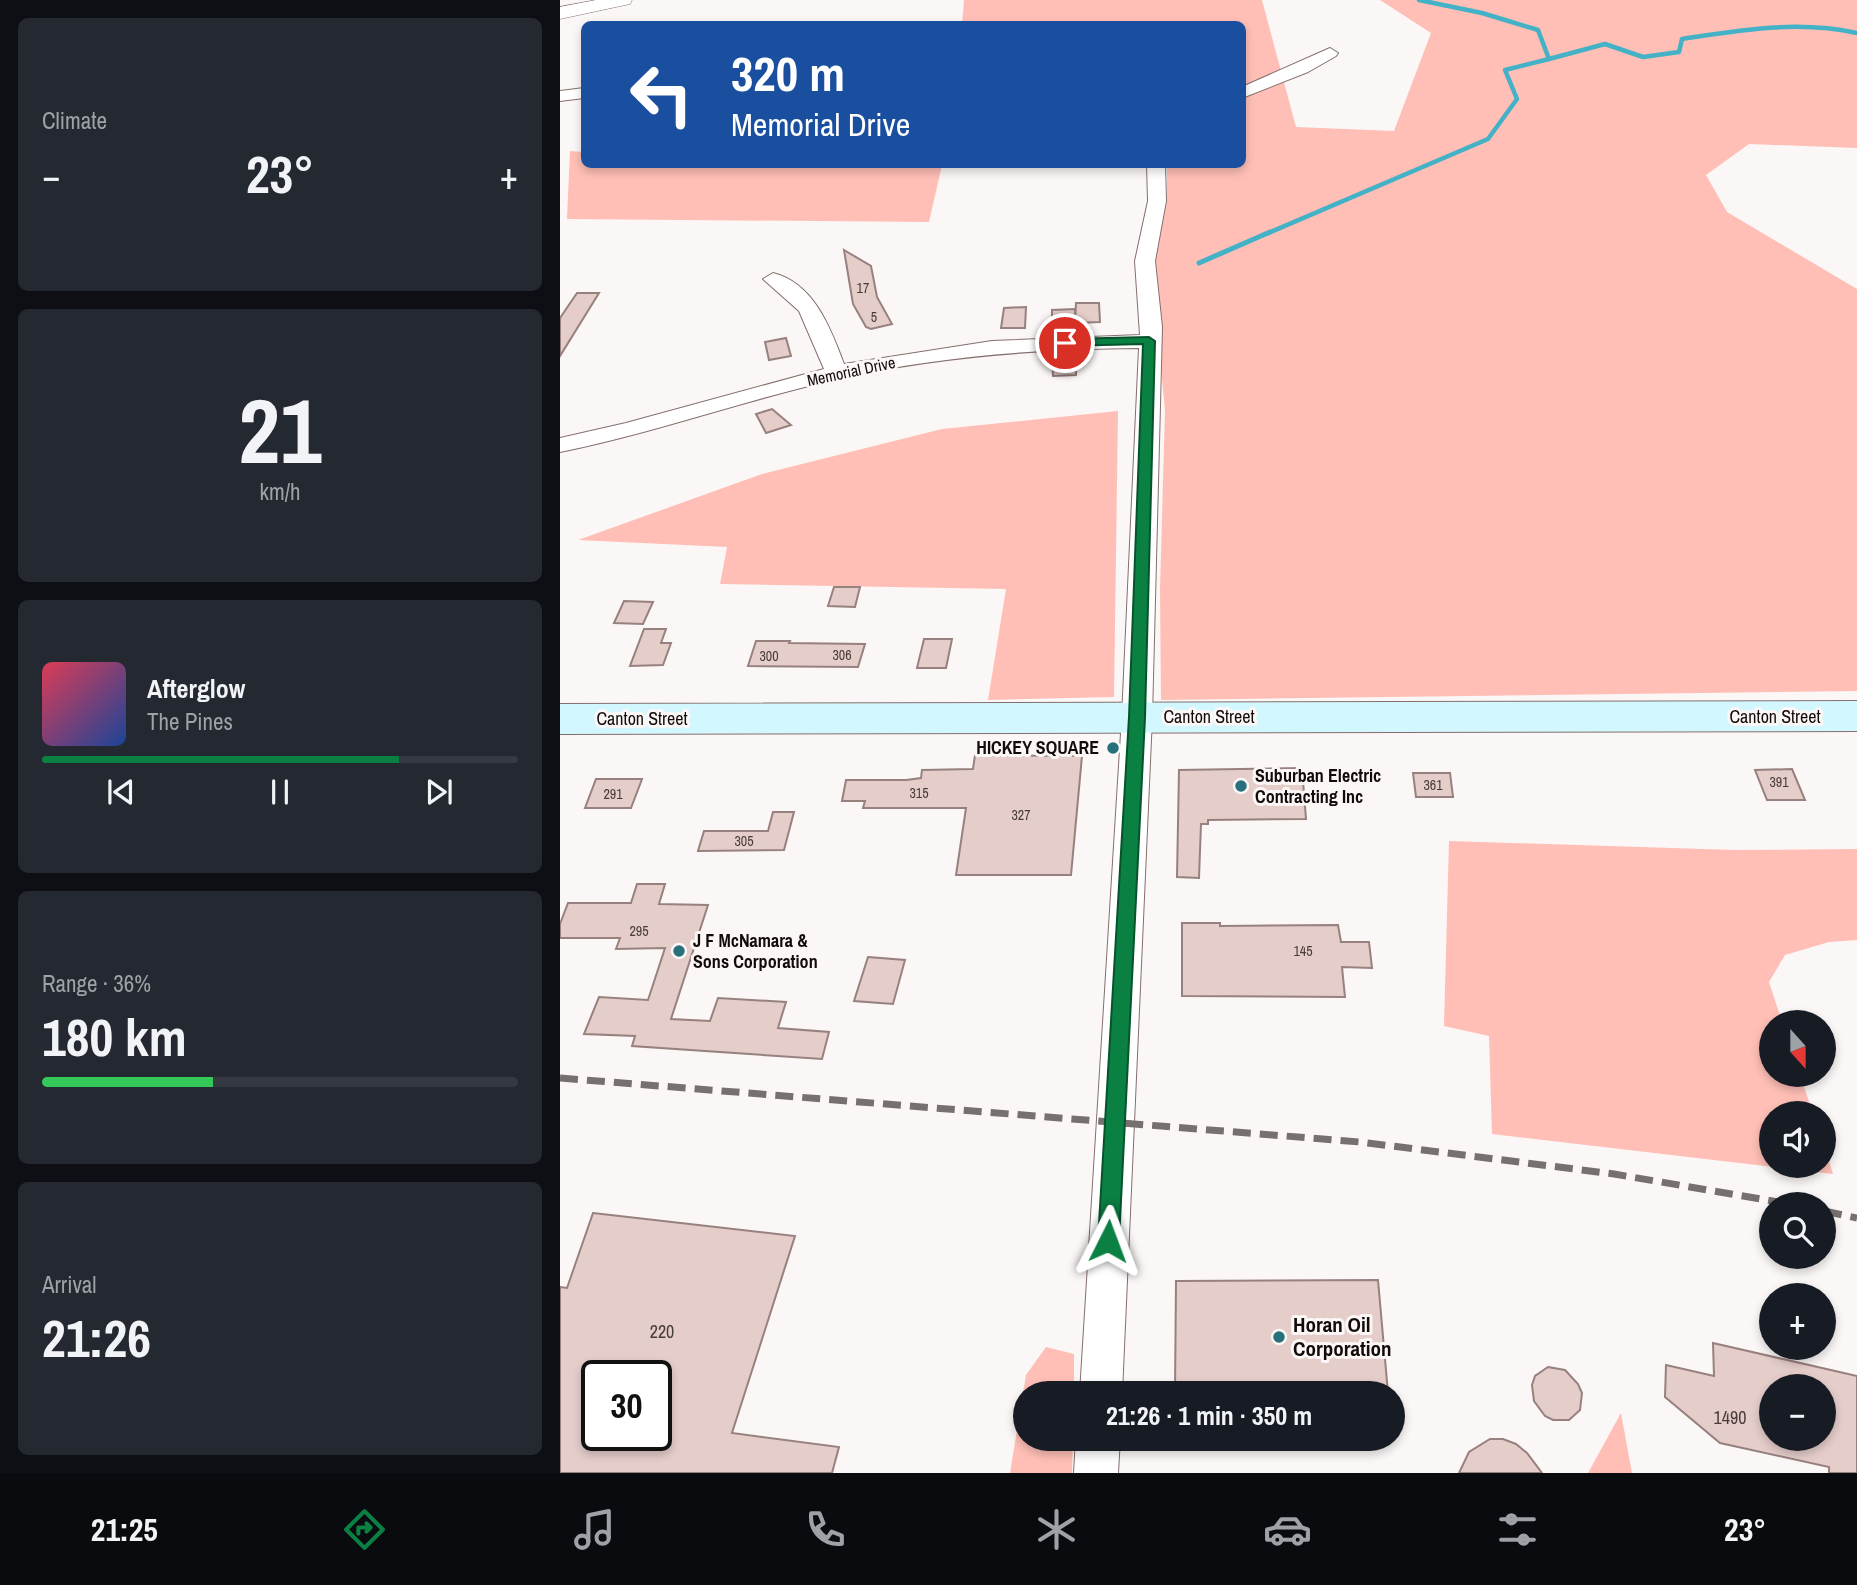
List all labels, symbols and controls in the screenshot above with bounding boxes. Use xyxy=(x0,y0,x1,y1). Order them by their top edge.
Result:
text: 320 m xyxy=(731,40,845,106)
icon: left xyxy=(616,49,707,140)
text: Memorial Drive xyxy=(731,103,910,146)
text: Climate xyxy=(42,105,107,136)
text: 23° xyxy=(246,139,314,209)
text: − xyxy=(42,150,60,201)
text: + xyxy=(500,150,518,201)
house number: 17 xyxy=(857,279,869,297)
house number: 5 xyxy=(871,308,877,326)
pin xyxy=(1035,313,1095,373)
icon: arrive xyxy=(1046,324,1084,362)
street label: Memorial Drive xyxy=(805,351,897,391)
text: 21 xyxy=(239,369,322,491)
text: km/h xyxy=(260,476,300,507)
house number: 306 xyxy=(832,646,852,664)
house number: 300 xyxy=(759,647,779,665)
text: Afterglow xyxy=(147,671,245,706)
street label: Canton Street xyxy=(1163,704,1255,729)
street label: Canton Street xyxy=(1729,704,1821,729)
text: The Pines xyxy=(147,706,233,737)
street label: Canton Street xyxy=(596,706,688,731)
place label: HICKEY SQUARE xyxy=(976,735,1099,760)
marker: HICKEY SQUARE xyxy=(1105,740,1121,756)
place label: Suburban Electric Contracting Inc xyxy=(1255,763,1381,809)
icon: previous xyxy=(102,773,140,811)
icon: pause xyxy=(261,773,299,811)
icon: next xyxy=(420,773,458,811)
house number: 391 xyxy=(1769,773,1789,791)
house number: 361 xyxy=(1423,776,1443,794)
marker: Suburban Electric Contracting Inc xyxy=(1233,778,1249,794)
house number: 315 xyxy=(909,784,929,802)
house number: 291 xyxy=(603,785,623,803)
house number: 327 xyxy=(1011,806,1031,824)
house number: 305 xyxy=(734,832,754,850)
house number: 295 xyxy=(629,922,649,940)
place label: J F McNamara & Sons Corporation xyxy=(693,928,818,974)
house number: 145 xyxy=(1293,942,1313,960)
marker: J F McNamara & Sons Corporation xyxy=(671,943,687,959)
text: Range · 36% xyxy=(42,968,151,999)
text: 180 km xyxy=(42,1002,187,1072)
north arrow xyxy=(1759,1010,1836,1087)
map controls xyxy=(1759,1010,1836,1451)
button: sound xyxy=(1759,1101,1836,1178)
button: search xyxy=(1759,1192,1836,1269)
position arrow xyxy=(1071,1204,1145,1278)
text: Arrival xyxy=(42,1269,97,1300)
button: + xyxy=(1759,1283,1836,1360)
text: 21:26 xyxy=(42,1303,151,1373)
place label: Horan Oil Corporation xyxy=(1293,1310,1392,1363)
house number: 220 xyxy=(650,1319,674,1344)
marker: Horan Oil Corporation xyxy=(1271,1329,1287,1345)
speed limit sign: 30 xyxy=(581,1360,672,1451)
button: − xyxy=(1759,1374,1836,1451)
text: 21:26 · 1 min · 350 m xyxy=(1106,1398,1312,1433)
house number: 1490 xyxy=(1714,1405,1746,1430)
icon: directions xyxy=(340,1505,389,1554)
icon: music xyxy=(570,1505,619,1554)
icon: phone xyxy=(801,1505,850,1554)
icon: climate xyxy=(1032,1505,1081,1554)
icon: car xyxy=(1263,1505,1312,1554)
icon: filters xyxy=(1493,1505,1542,1554)
text: 21:25 xyxy=(91,1508,158,1551)
text: 23° xyxy=(1724,1508,1766,1551)

